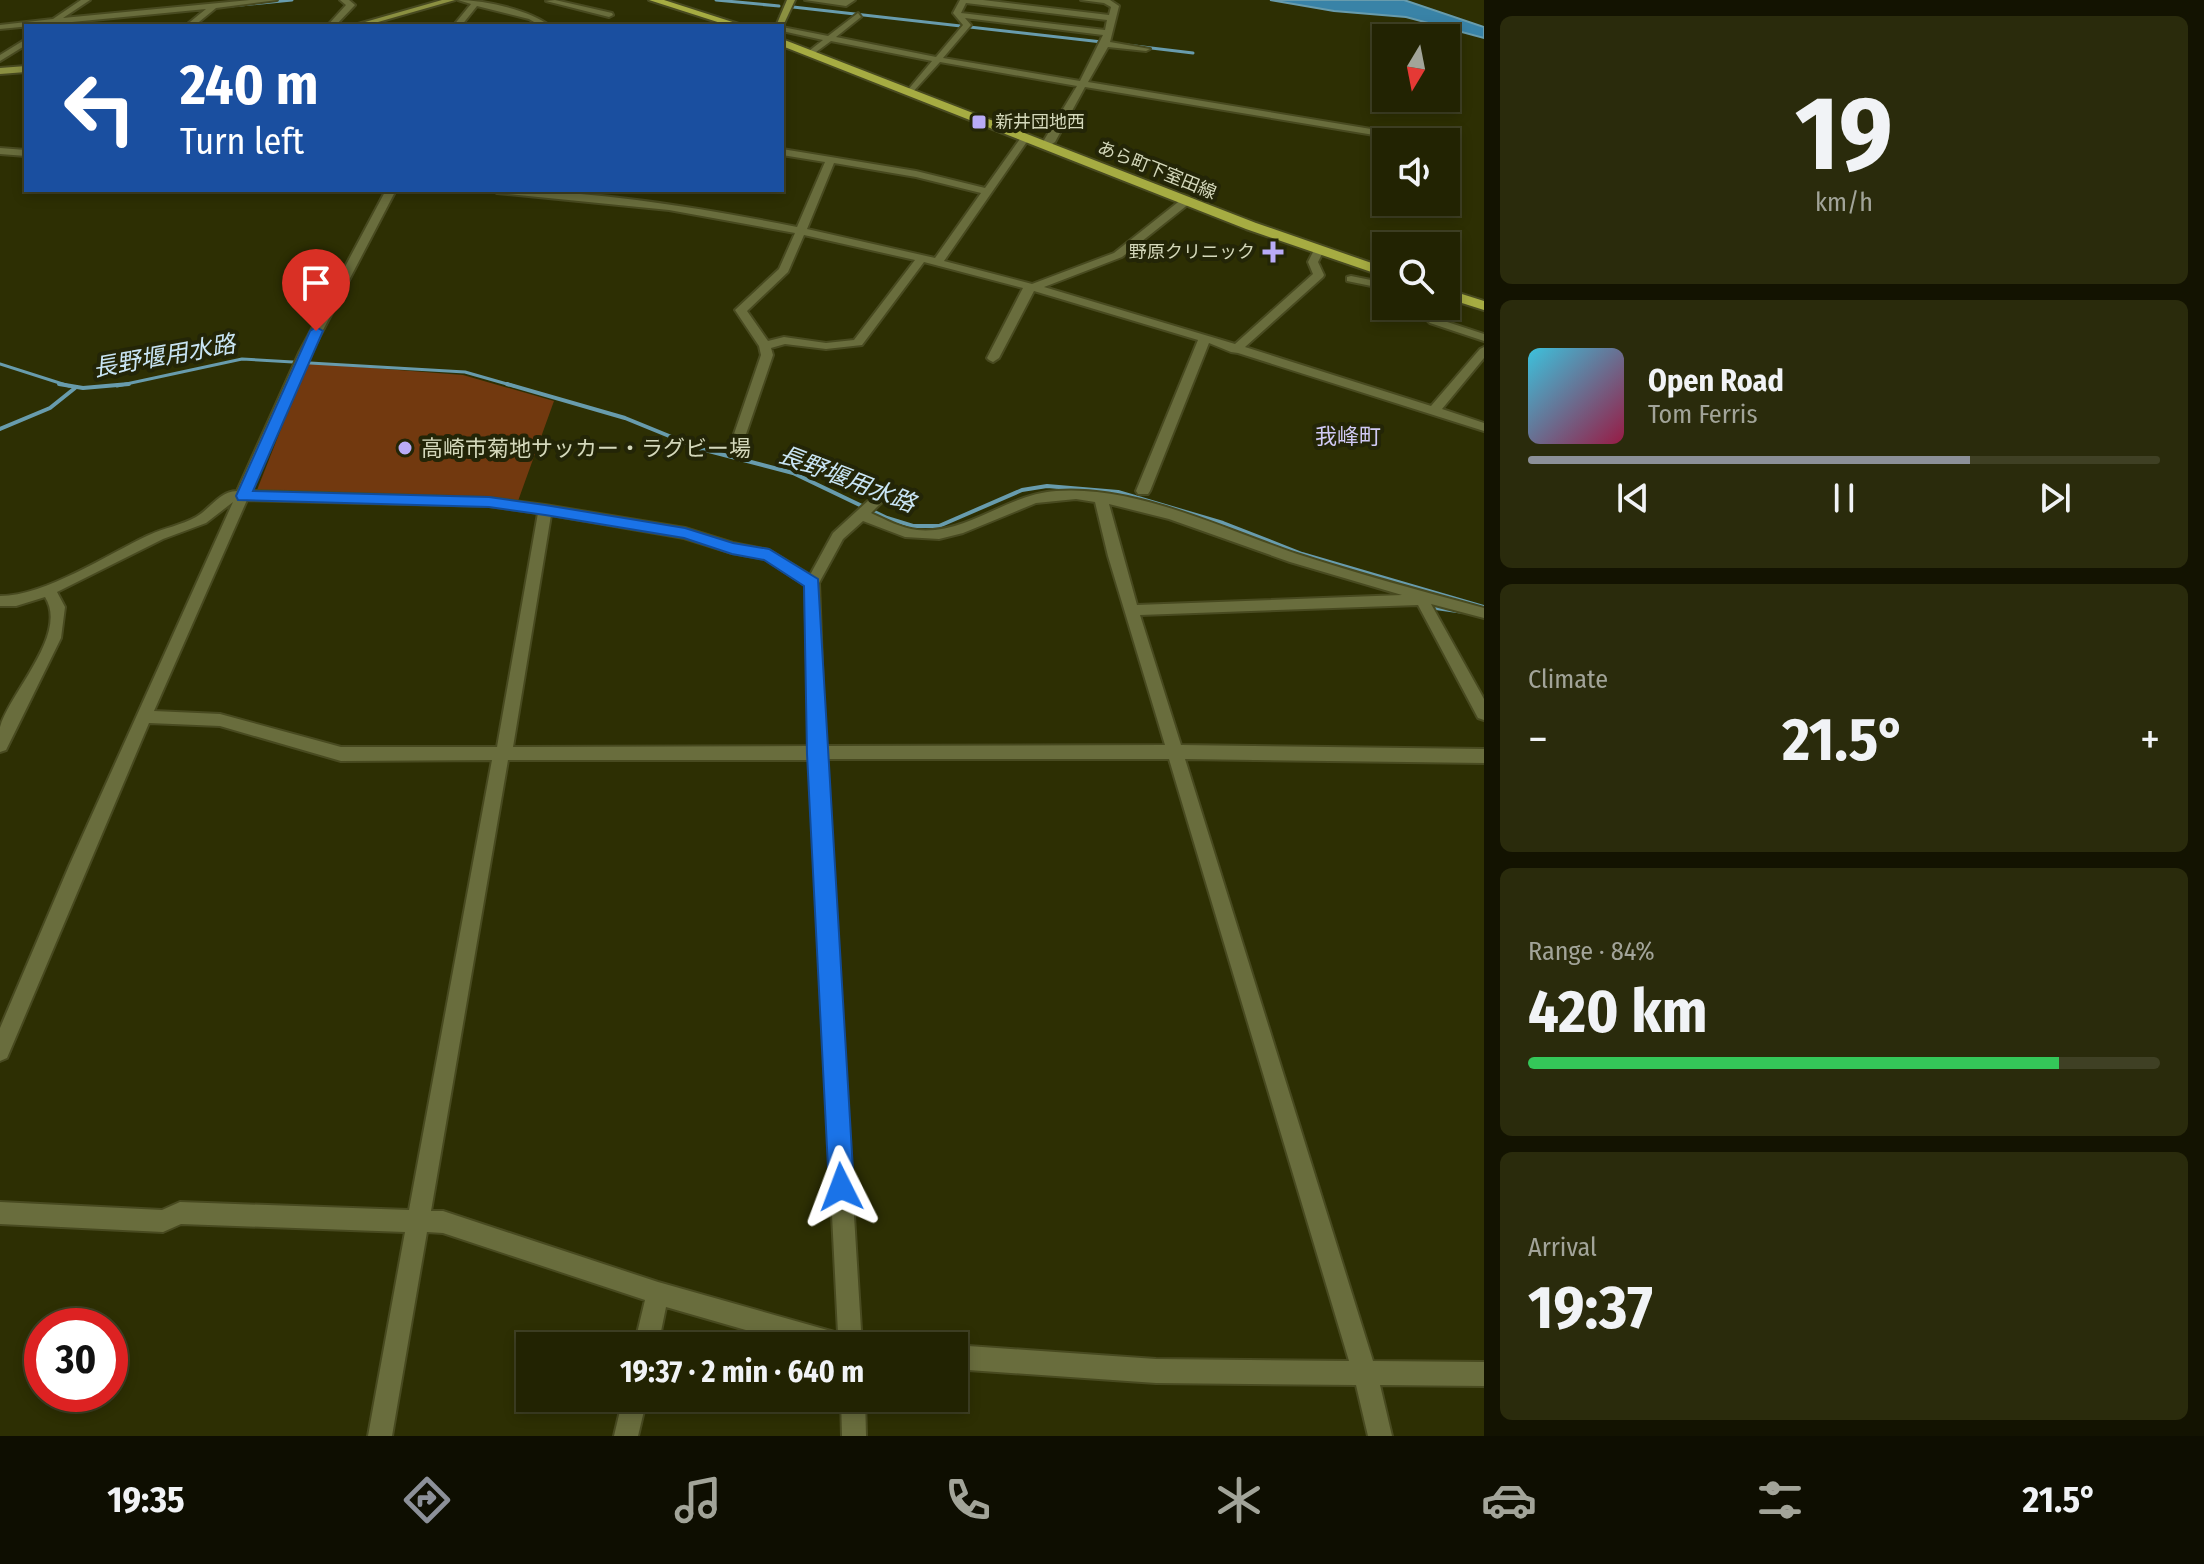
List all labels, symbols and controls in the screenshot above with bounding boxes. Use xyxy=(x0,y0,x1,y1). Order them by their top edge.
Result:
north arrow xyxy=(1372,24,1460,112)
map controls xyxy=(1372,24,1460,320)
text: 240 m xyxy=(180,52,319,119)
icon: left xyxy=(48,56,152,160)
text: 19 xyxy=(1795,72,1893,197)
place label: 新井団地西 xyxy=(995,111,1085,133)
marker: 新井団地西 xyxy=(970,113,988,131)
text: Turn left xyxy=(180,120,304,164)
button: sound xyxy=(1372,128,1460,216)
street label: あら町下室田線 xyxy=(1094,136,1220,204)
text: km/h xyxy=(1815,187,1873,218)
button: search xyxy=(1372,232,1460,320)
place label: 野原クリニック xyxy=(1129,241,1255,263)
marker: 野原クリニック xyxy=(1262,241,1284,263)
pin xyxy=(282,249,350,331)
icon: arrive xyxy=(294,261,338,305)
water label: 長野堰用水路 xyxy=(91,329,239,382)
text: Open Road xyxy=(1648,363,1784,399)
text: Tom Ferris xyxy=(1648,399,1758,430)
district label: 我峰町 xyxy=(1315,423,1381,450)
place label: 高崎市菊地サッカー・ラグビー場 xyxy=(421,435,751,462)
marker: 高崎市菊地サッカー・ラグビー場 xyxy=(396,439,414,457)
water label: 長野堰用水路 xyxy=(775,440,921,519)
icon: previous xyxy=(1611,476,1655,520)
icon: pause xyxy=(1822,476,1866,520)
icon: next xyxy=(2033,476,2077,520)
text: Climate xyxy=(1528,664,1608,695)
text: 21.5° xyxy=(1782,704,1906,776)
text: − xyxy=(1528,713,1548,766)
text: + xyxy=(2140,713,2160,766)
text: Range · 84% xyxy=(1528,936,1655,967)
text: 420 km xyxy=(1528,976,1708,1048)
position arrow xyxy=(799,1145,883,1229)
text: Arrival xyxy=(1528,1232,1597,1263)
text: 19:37 xyxy=(1528,1272,1653,1344)
speed limit sign: 30 xyxy=(24,1308,128,1412)
text: 19:37 · 2 min · 640 m xyxy=(620,1354,864,1390)
icon: directions xyxy=(399,1472,455,1528)
icon: music xyxy=(670,1472,726,1528)
icon: phone xyxy=(940,1472,996,1528)
icon: climate xyxy=(1211,1472,1267,1528)
icon: car xyxy=(1481,1472,1537,1528)
icon: filters xyxy=(1752,1472,1808,1528)
text: 19:35 xyxy=(107,1478,185,1522)
text: 21.5° xyxy=(2023,1478,2097,1522)

